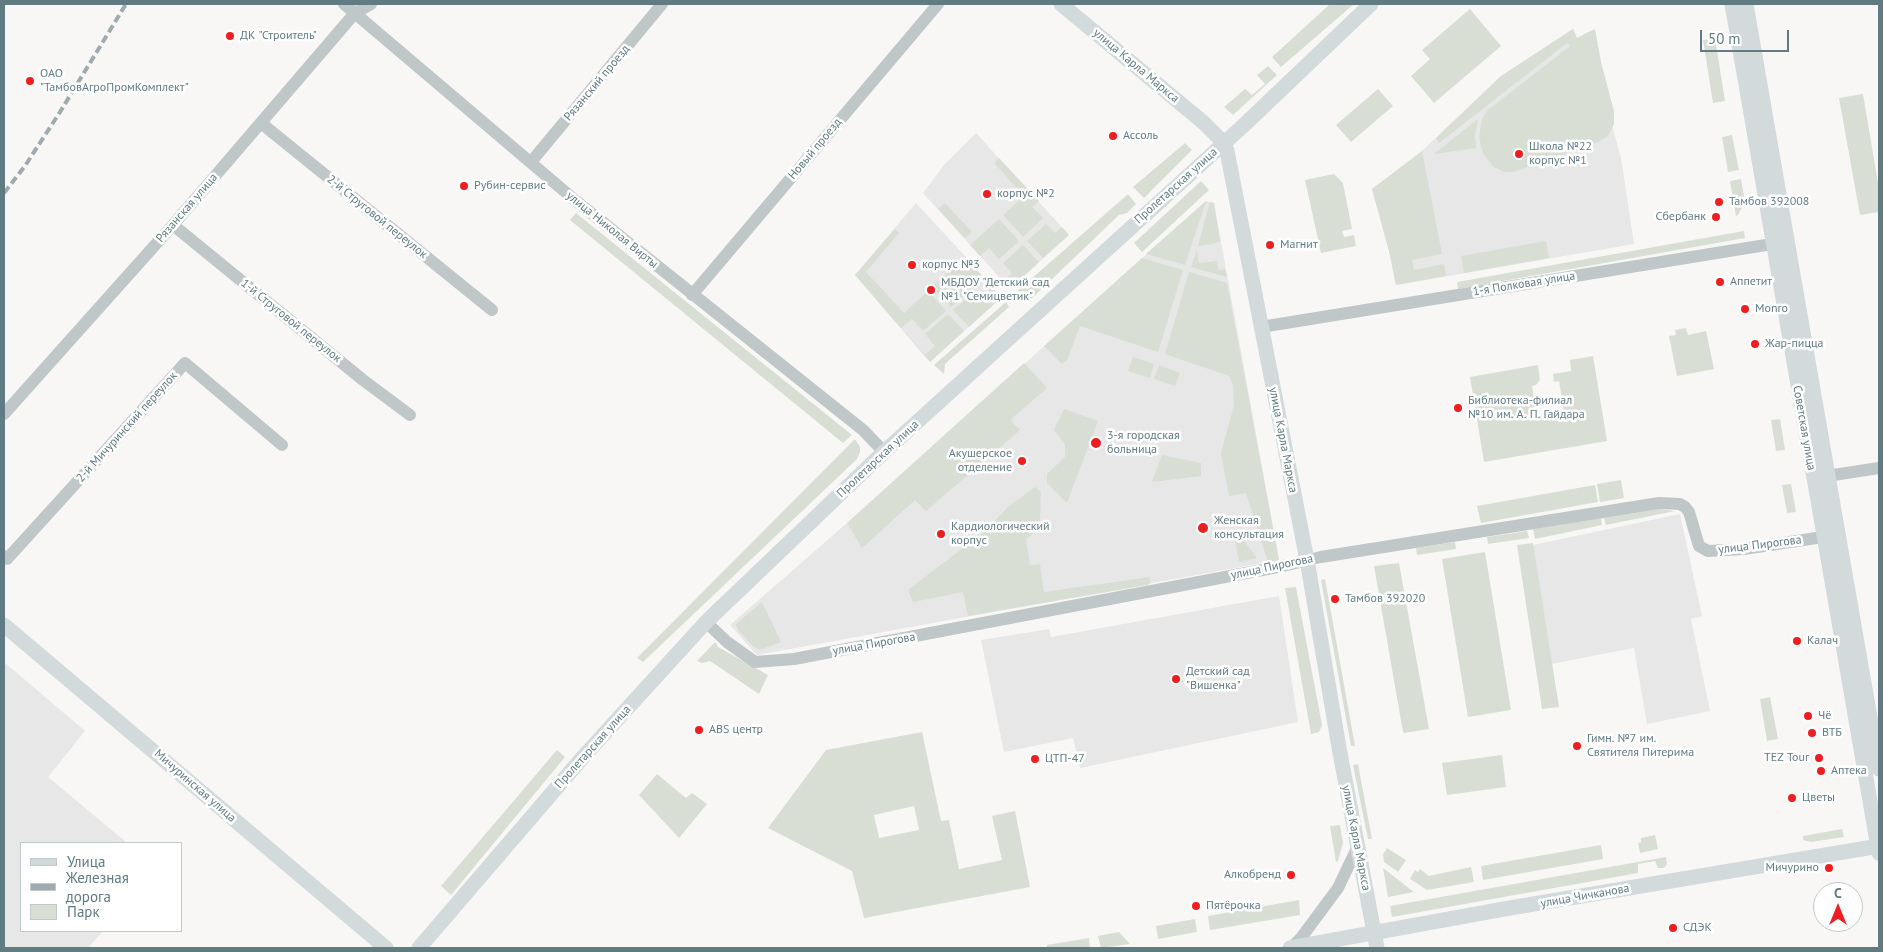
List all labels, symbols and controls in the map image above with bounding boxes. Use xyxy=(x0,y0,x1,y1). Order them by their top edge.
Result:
scale bar xyxy=(1703,20,1792,52)
street label: улица Карла Маркса xyxy=(1090,26,1182,106)
place label: ДК "Строитель" xyxy=(240,29,317,43)
text: 50 m xyxy=(1708,29,1741,48)
marker: ДК "Строитель" xyxy=(224,30,236,42)
street label: Рязанский проезд xyxy=(561,42,633,124)
place label: ОАО "ТамбовАгроПромКомплект" xyxy=(40,67,189,95)
marker: ОАО "ТамбовАгроПромКомплект" xyxy=(24,75,36,87)
street label: Новый проезд xyxy=(785,115,845,183)
place label: Ассоль xyxy=(1123,129,1158,143)
marker: Ассоль xyxy=(1107,130,1119,142)
place label: Школа №22 корпус №1 xyxy=(1529,140,1592,168)
street label: Пролетарская улица xyxy=(1132,145,1220,227)
marker: Школа №22 корпус №1 xyxy=(1513,148,1525,160)
street label: Рязанская улица xyxy=(153,171,221,245)
street label: 2-й Струговой переулок xyxy=(324,172,430,262)
place label: Рубин-сервис xyxy=(474,179,546,193)
marker: Рубин-сервис xyxy=(458,180,470,192)
place label: корпус №2 xyxy=(997,187,1055,201)
marker: корпус №2 xyxy=(981,188,993,200)
street label: улица Николая Вирты xyxy=(563,189,661,271)
place label: Тамбов 392008 xyxy=(1729,195,1809,209)
marker: Тамбов 392008 xyxy=(1713,196,1725,208)
place label: Сбербанк xyxy=(1656,210,1706,224)
marker: Сбербанк xyxy=(1710,211,1722,223)
place label: Магнит xyxy=(1280,238,1318,252)
marker: Магнит xyxy=(1264,239,1276,251)
place label: корпус №3 xyxy=(922,258,980,272)
marker: корпус №3 xyxy=(906,259,918,271)
street label: 1-я Полковая улица xyxy=(1472,269,1576,299)
place label: Аппетит xyxy=(1730,275,1772,289)
street label: 1-й Струговой переулок xyxy=(238,276,344,366)
place label: МБДОУ "Детский сад №1 "Семицветик" xyxy=(941,276,1050,304)
marker: Аппетит xyxy=(1714,276,1726,288)
marker: МБДОУ "Детский сад №1 "Семицветик" xyxy=(925,284,937,296)
place label: Monro xyxy=(1755,302,1788,316)
marker: Monro xyxy=(1739,303,1751,315)
place label: Жар-пицца xyxy=(1765,337,1824,351)
marker: Жар-пицца xyxy=(1749,338,1761,350)
street label: 2-й Мичуринский переулок xyxy=(74,369,180,485)
street label: Советская улица xyxy=(1789,384,1819,472)
street label: улица Карла Маркса xyxy=(1266,386,1300,494)
place label: Библиотека-филиал №10 им. А. П. Гайдара xyxy=(1468,394,1585,422)
marker: Библиотека-филиал №10 им. А. П. Гайдара xyxy=(1452,402,1464,414)
street label: Пролетарская улица xyxy=(834,417,922,501)
place label: 3-я городская больница xyxy=(1107,429,1180,457)
marker: 3-я городская больница xyxy=(1089,436,1103,450)
place label: Акушерское отделение xyxy=(949,447,1012,475)
marker: Акушерское отделение xyxy=(1016,455,1028,467)
place label: Женская консультация xyxy=(1214,514,1284,542)
place label: Кардиологический корпус xyxy=(951,520,1050,548)
marker: Женская консультация xyxy=(1196,521,1210,535)
marker: Кардиологический корпус xyxy=(935,528,947,540)
street label: улица Пирогова xyxy=(1718,533,1802,557)
street label: улица Пирогова xyxy=(1230,551,1314,583)
place label: Тамбов 392020 xyxy=(1345,592,1425,606)
marker: Тамбов 392020 xyxy=(1329,593,1341,605)
street label: улица Пирогова xyxy=(832,630,916,658)
place label: Калач xyxy=(1807,634,1838,648)
marker: Калач xyxy=(1791,635,1803,647)
place label: Детский сад "Вишенка" xyxy=(1186,665,1250,693)
marker: Детский сад "Вишенка" xyxy=(1170,673,1182,685)
street label: Пролетарская улица xyxy=(552,703,634,791)
place label: Чё xyxy=(1818,709,1831,723)
marker: Чё xyxy=(1802,710,1814,722)
place label: ABS центр xyxy=(709,723,763,737)
marker: ABS центр xyxy=(693,724,705,736)
place label: ВТБ xyxy=(1822,726,1842,740)
marker: ВТБ xyxy=(1806,727,1818,739)
place label: Гимн. №7 им. Святителя Питерима xyxy=(1587,732,1694,760)
marker: Гимн. №7 им. Святителя Питерима xyxy=(1571,740,1583,752)
street label: Мичуринская улица xyxy=(151,747,239,825)
place label: TEZ Tour xyxy=(1764,751,1809,765)
place label: ЦТП-47 xyxy=(1045,752,1085,766)
marker: TEZ Tour xyxy=(1813,752,1825,764)
marker: ЦТП-47 xyxy=(1029,753,1041,765)
place label: Аптека xyxy=(1831,764,1867,778)
marker: Аптека xyxy=(1815,765,1827,777)
street label: улица Карла Маркса xyxy=(1339,784,1373,892)
place label: Цветы xyxy=(1802,791,1835,805)
marker: Цветы xyxy=(1786,792,1798,804)
legend xyxy=(20,842,182,932)
text: Улица xyxy=(67,852,105,871)
place label: Мичурино xyxy=(1766,861,1819,875)
marker: Мичурино xyxy=(1823,862,1835,874)
text: Железная дорога xyxy=(66,868,129,906)
place label: Алкобренд xyxy=(1224,868,1281,882)
marker: Алкобренд xyxy=(1285,869,1297,881)
street label: улица Чичканова xyxy=(1539,881,1631,911)
north arrow xyxy=(1813,882,1863,932)
text: С xyxy=(1834,884,1842,902)
place label: Пятёрочка xyxy=(1206,899,1261,913)
marker: Пятёрочка xyxy=(1190,900,1202,912)
text: Парк xyxy=(67,902,100,921)
place label: СДЭК xyxy=(1683,921,1712,935)
marker: СДЭК xyxy=(1667,922,1679,934)

